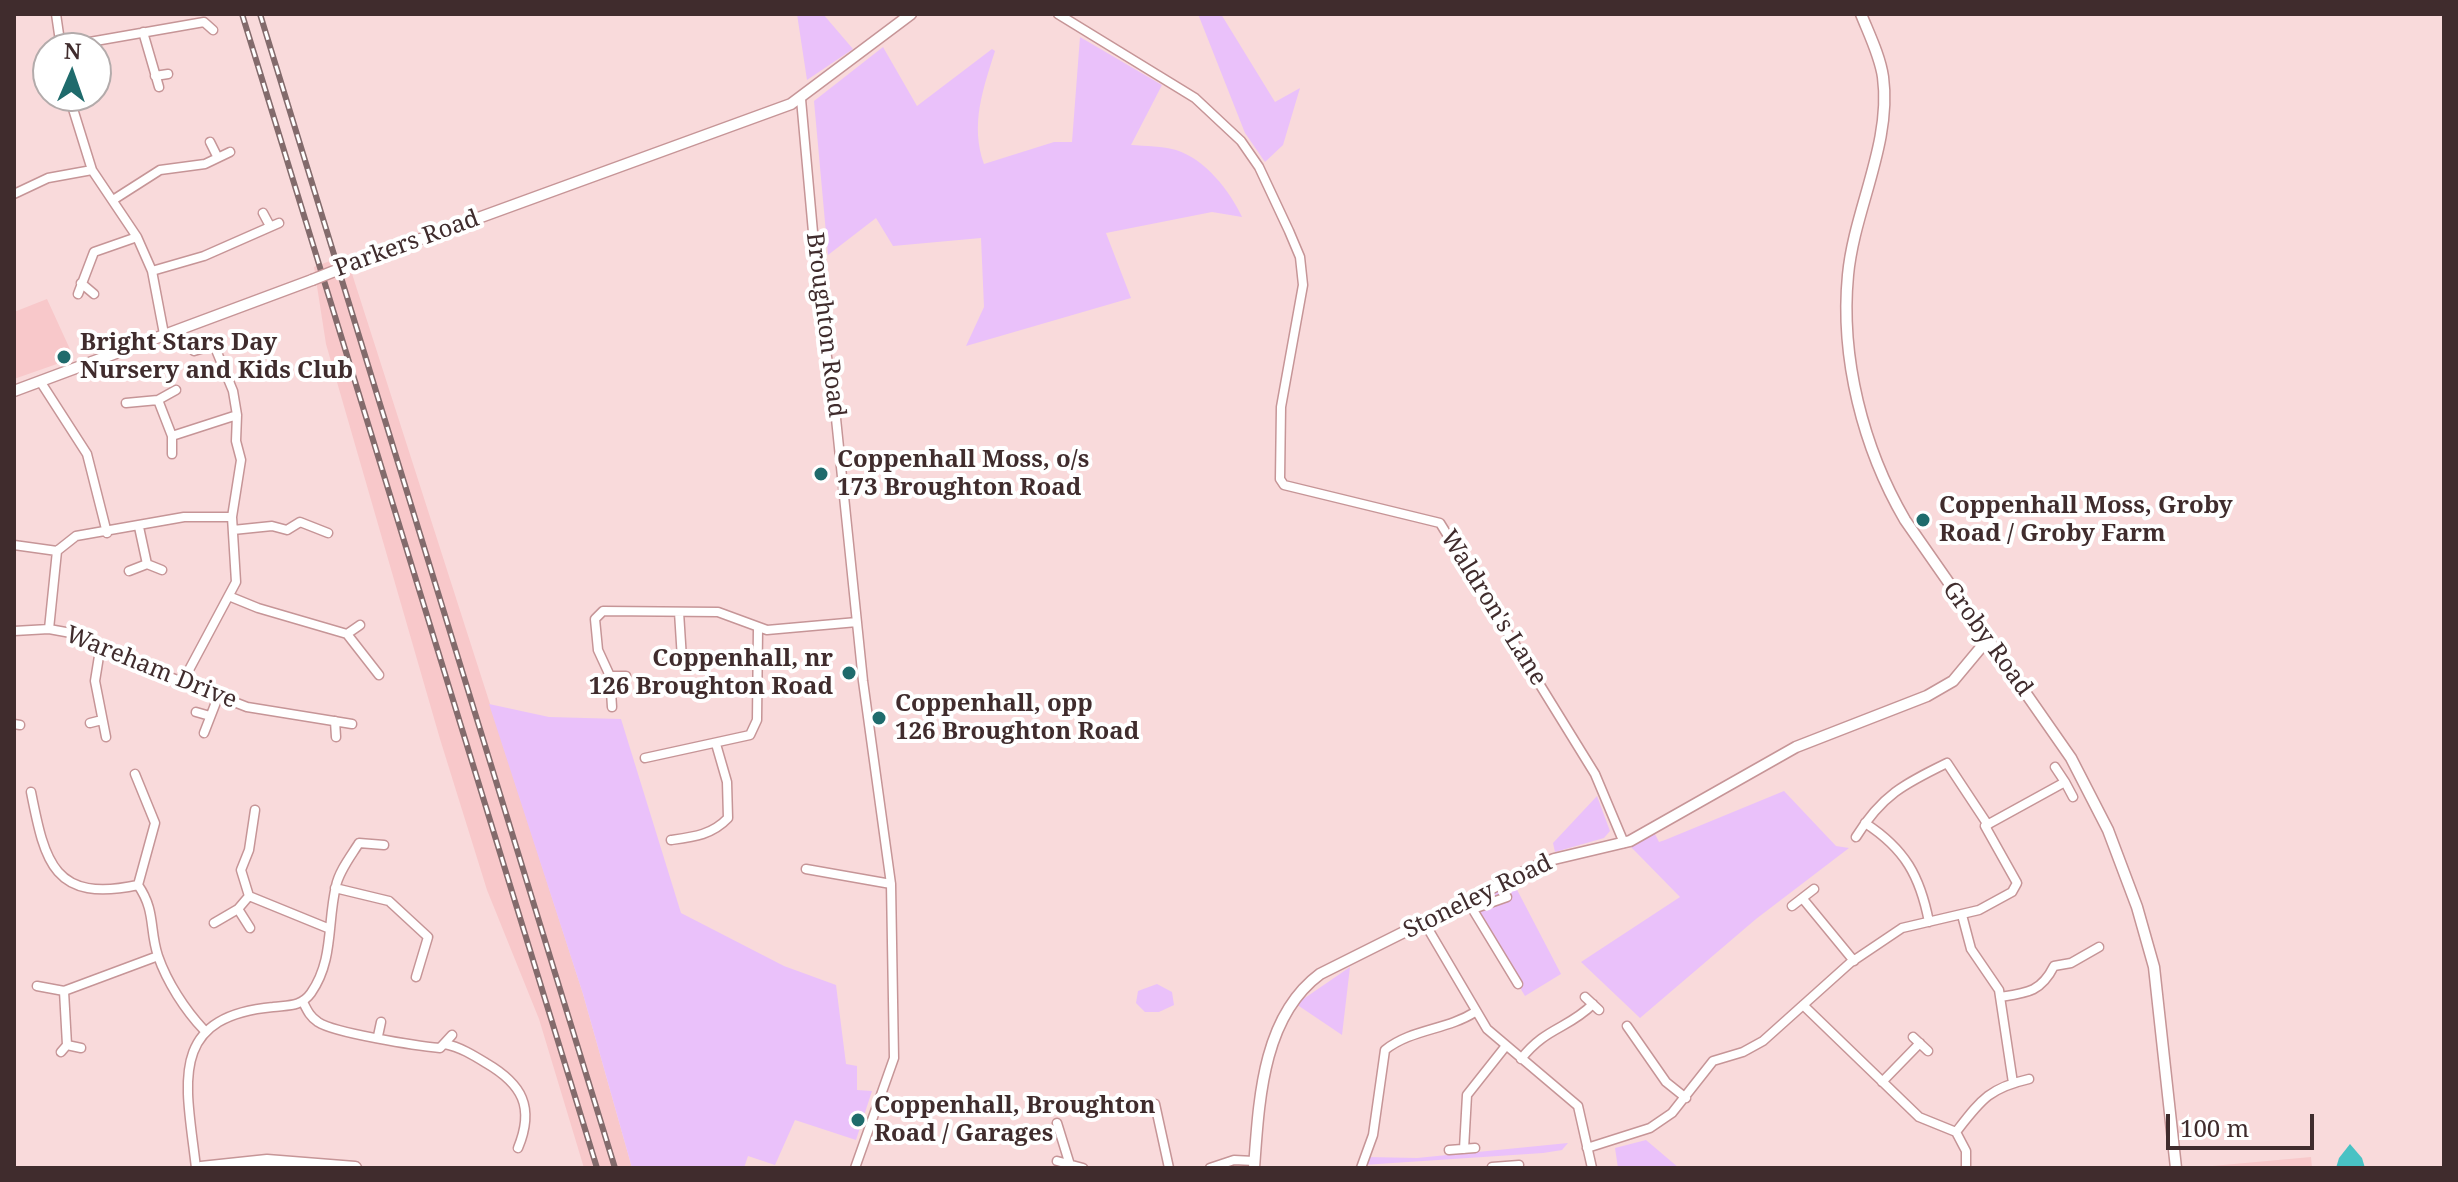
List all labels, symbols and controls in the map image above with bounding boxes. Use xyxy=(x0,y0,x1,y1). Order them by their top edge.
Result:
north arrow xyxy=(32,32,112,112)
text: N xyxy=(64,35,82,65)
street label: Parkers Road xyxy=(331,204,483,284)
street label: Broughton Road xyxy=(799,231,851,419)
place label: Bright Stars Day Nursery and Kids Club xyxy=(80,329,353,385)
marker: Bright Stars Day Nursery and Kids Club xyxy=(55,348,73,366)
place label: Coppenhall Moss, o/s 173 Broughton Road xyxy=(837,446,1089,502)
marker: Coppenhall Moss, o/s 173 Broughton Road xyxy=(812,465,830,483)
place label: Coppenhall Moss, Groby Road / Groby Farm xyxy=(1939,492,2233,548)
marker: Coppenhall Moss, Groby Road / Groby Farm xyxy=(1914,511,1932,529)
street label: Waldron's Lane xyxy=(1434,525,1552,691)
street label: Groby Road xyxy=(1936,576,2038,702)
street label: Wareham Drive xyxy=(61,621,241,715)
place label: Coppenhall, nr 126 Broughton Road xyxy=(589,645,833,701)
marker: Coppenhall, nr 126 Broughton Road xyxy=(840,664,858,682)
place label: Coppenhall, opp 126 Broughton Road xyxy=(895,690,1139,746)
marker: Coppenhall, opp 126 Broughton Road xyxy=(870,709,888,727)
street label: Stoneley Road xyxy=(1399,849,1557,945)
place label: Coppenhall, Broughton Road / Garages xyxy=(874,1092,1155,1148)
scale bar xyxy=(2170,1098,2318,1148)
marker: Coppenhall, Broughton Road / Garages xyxy=(849,1111,867,1129)
text: 100 m xyxy=(2180,1111,2249,1144)

